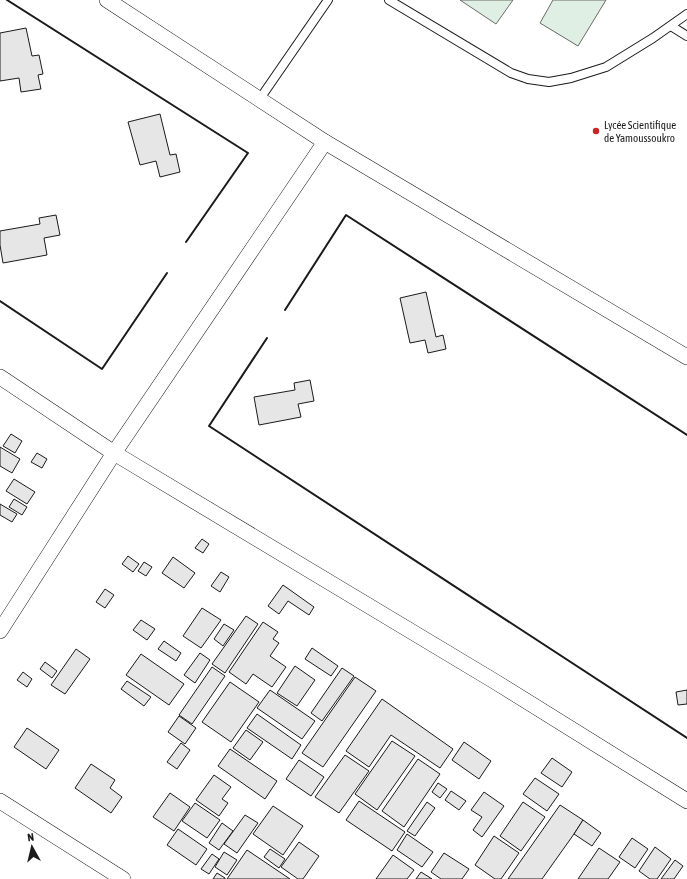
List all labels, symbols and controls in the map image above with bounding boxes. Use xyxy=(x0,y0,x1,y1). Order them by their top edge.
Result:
place label: Lycée Scientifique de Yamoussoukro xyxy=(604,119,676,144)
marker: Lycée Scientifique de Yamoussoukro xyxy=(591,126,601,136)
north arrow xyxy=(12,827,52,867)
text: N xyxy=(27,831,35,843)

